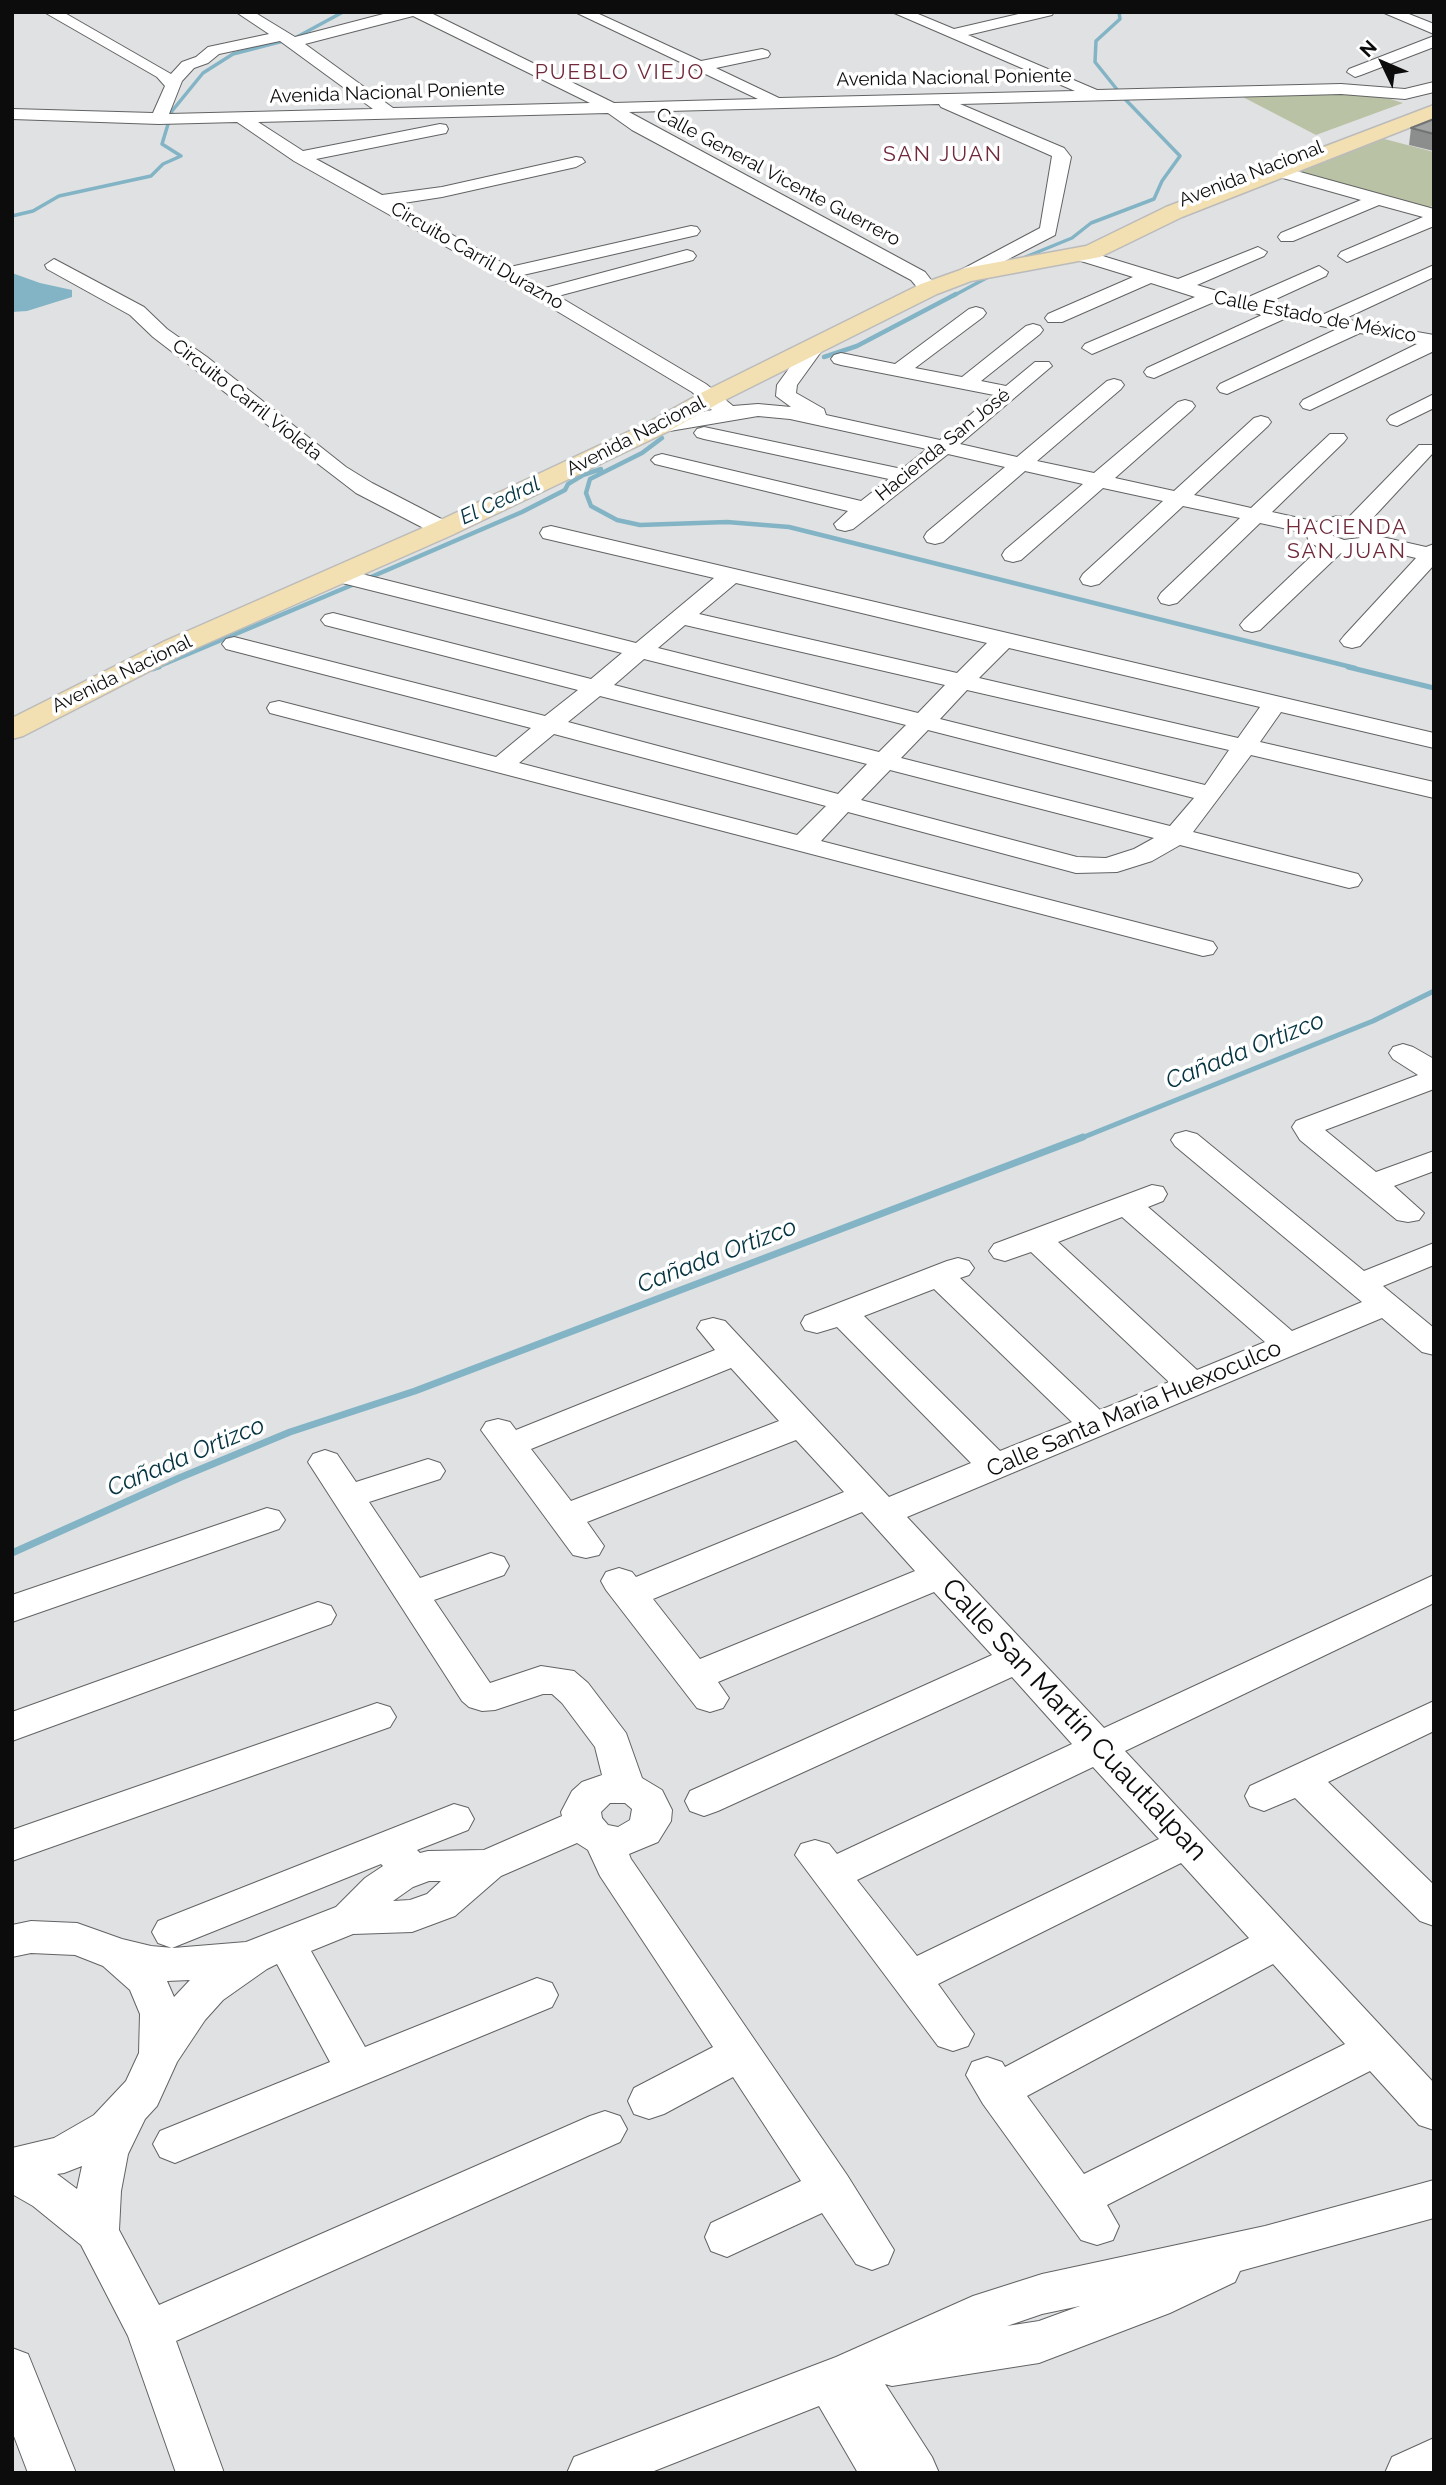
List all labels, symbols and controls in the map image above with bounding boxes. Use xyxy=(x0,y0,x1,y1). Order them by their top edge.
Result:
north arrow xyxy=(1348,28,1418,98)
text: N xyxy=(1355,36,1381,61)
district label: PUEBLO VIEJO xyxy=(536,60,704,86)
street label: Avenida Nacional Poniente xyxy=(836,65,1072,91)
street label: Avenida Nacional Poniente xyxy=(269,78,505,108)
street label: Calle General Vicente Guerrero xyxy=(652,103,904,251)
street label: Avenida Nacional xyxy=(1176,136,1326,212)
district label: SAN JUAN xyxy=(884,142,1002,168)
street label: Circuito Carril Durazno xyxy=(386,197,568,315)
street label: Calle Estado de México xyxy=(1212,286,1418,348)
street label: Circuito Carril Violeta xyxy=(168,334,326,466)
street label: Hacienda San José xyxy=(871,384,1015,506)
street label: Avenida Nacional xyxy=(563,391,709,481)
water label: El Cedral xyxy=(456,471,544,531)
district label: HACIENDA SAN JUAN xyxy=(1287,515,1407,565)
street label: Avenida Nacional xyxy=(48,630,196,718)
water label: Cañada Ortizco xyxy=(1162,1006,1328,1096)
water label: Cañada Ortizco xyxy=(633,1212,801,1300)
street label: Calle Santa María Huexoculco xyxy=(983,1334,1285,1484)
water label: Cañada Ortizco xyxy=(103,1411,269,1503)
street label: Calle San Martín Cuautlalpan xyxy=(934,1572,1214,1868)

